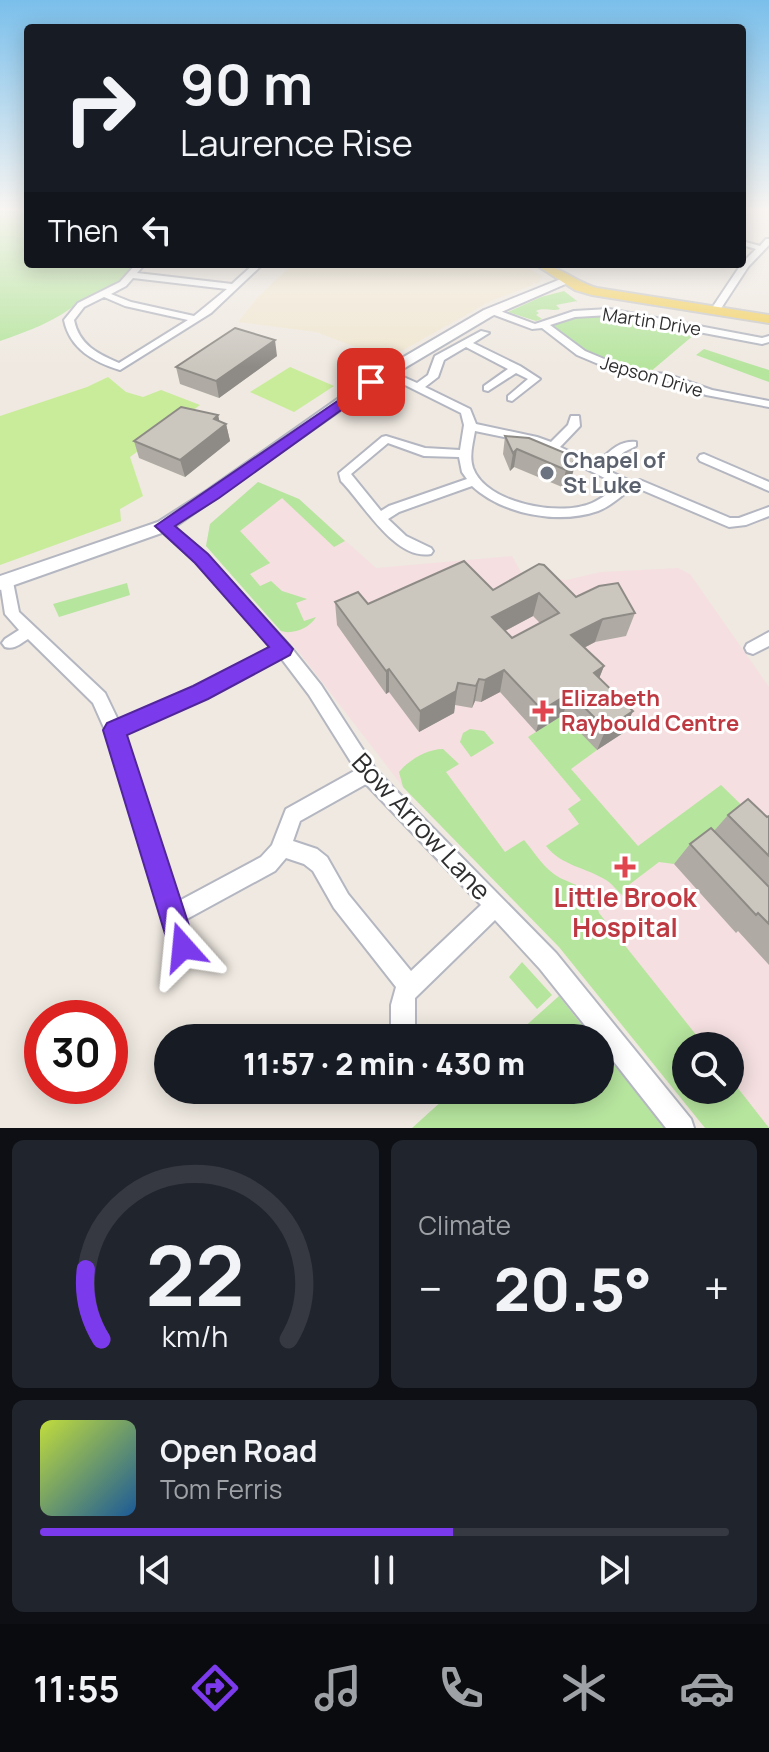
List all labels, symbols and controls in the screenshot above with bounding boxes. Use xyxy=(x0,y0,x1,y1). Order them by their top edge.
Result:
text: 90 m xyxy=(180,45,313,122)
icon: right xyxy=(48,56,152,160)
text: Laurence Rise xyxy=(180,118,413,167)
icon: left xyxy=(135,208,179,252)
text: Then xyxy=(48,210,119,251)
street label: Martin Drive xyxy=(601,301,703,341)
pin xyxy=(337,348,405,416)
street label: Jepson Drive xyxy=(598,350,706,402)
icon: arrive xyxy=(349,360,393,404)
place label: Chapel of St Luke xyxy=(563,445,666,500)
marker: Chapel of St Luke xyxy=(538,464,556,482)
place label: Elizabeth Raybould Centre xyxy=(561,683,739,738)
marker: Elizabeth Raybould Centre xyxy=(532,700,554,722)
street label: Bow Arrow Lane xyxy=(344,745,500,907)
marker: Little Brook Hospital xyxy=(614,856,636,878)
place label: Little Brook Hospital xyxy=(554,879,697,945)
position arrow xyxy=(141,905,225,989)
speed limit sign: 30 xyxy=(24,1000,128,1104)
map controls xyxy=(672,1032,744,1104)
button: search xyxy=(672,1032,744,1104)
text: 11:57 · 2 min · 430 m xyxy=(243,1043,525,1084)
text: Climate xyxy=(419,1207,511,1243)
text: 22 xyxy=(146,1217,245,1331)
text: 20.5° xyxy=(494,1247,652,1329)
text: − xyxy=(419,1258,442,1318)
text: + xyxy=(704,1258,729,1318)
text: km/h xyxy=(162,1317,228,1356)
text: Open Road xyxy=(160,1430,317,1471)
text: Tom Ferris xyxy=(160,1471,282,1507)
icon: previous xyxy=(133,1548,177,1592)
icon: pause xyxy=(362,1548,406,1592)
icon: next xyxy=(592,1548,636,1592)
icon: directions xyxy=(187,1660,243,1716)
icon: music xyxy=(310,1660,366,1716)
icon: phone xyxy=(433,1660,489,1716)
icon: climate xyxy=(556,1660,612,1716)
icon: car xyxy=(679,1660,735,1716)
text: 11:55 xyxy=(34,1664,120,1713)

